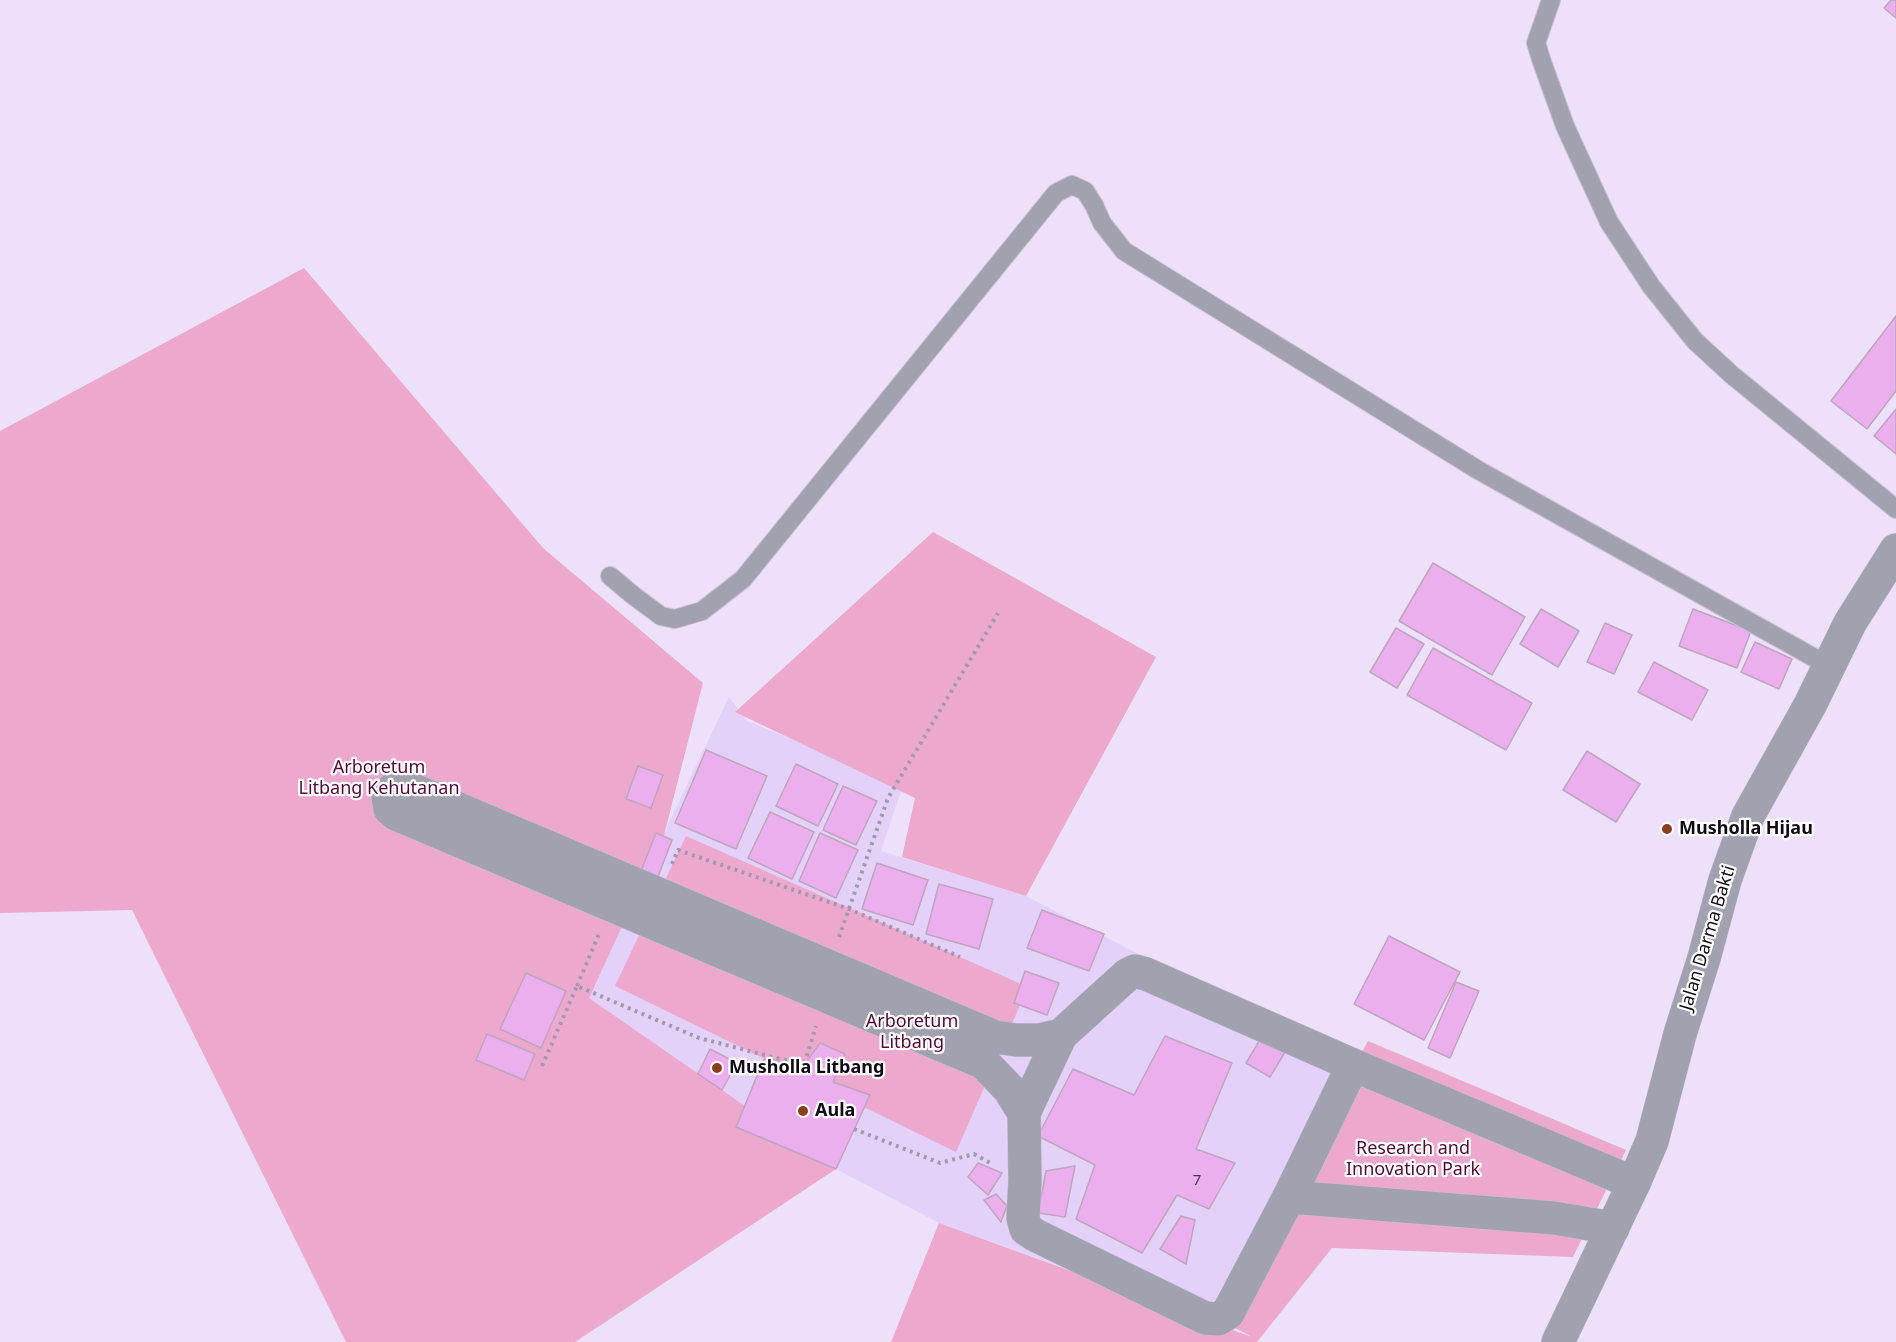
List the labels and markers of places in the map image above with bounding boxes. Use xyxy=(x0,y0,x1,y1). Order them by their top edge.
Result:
place label: Musholla Hijau xyxy=(1679,818,1813,840)
marker: Musholla Hijau xyxy=(1660,822,1674,836)
place label: Musholla Litbang xyxy=(729,1057,884,1079)
marker: Musholla Litbang xyxy=(710,1061,724,1075)
place label: Aula xyxy=(815,1100,855,1122)
marker: Aula xyxy=(796,1104,810,1118)

